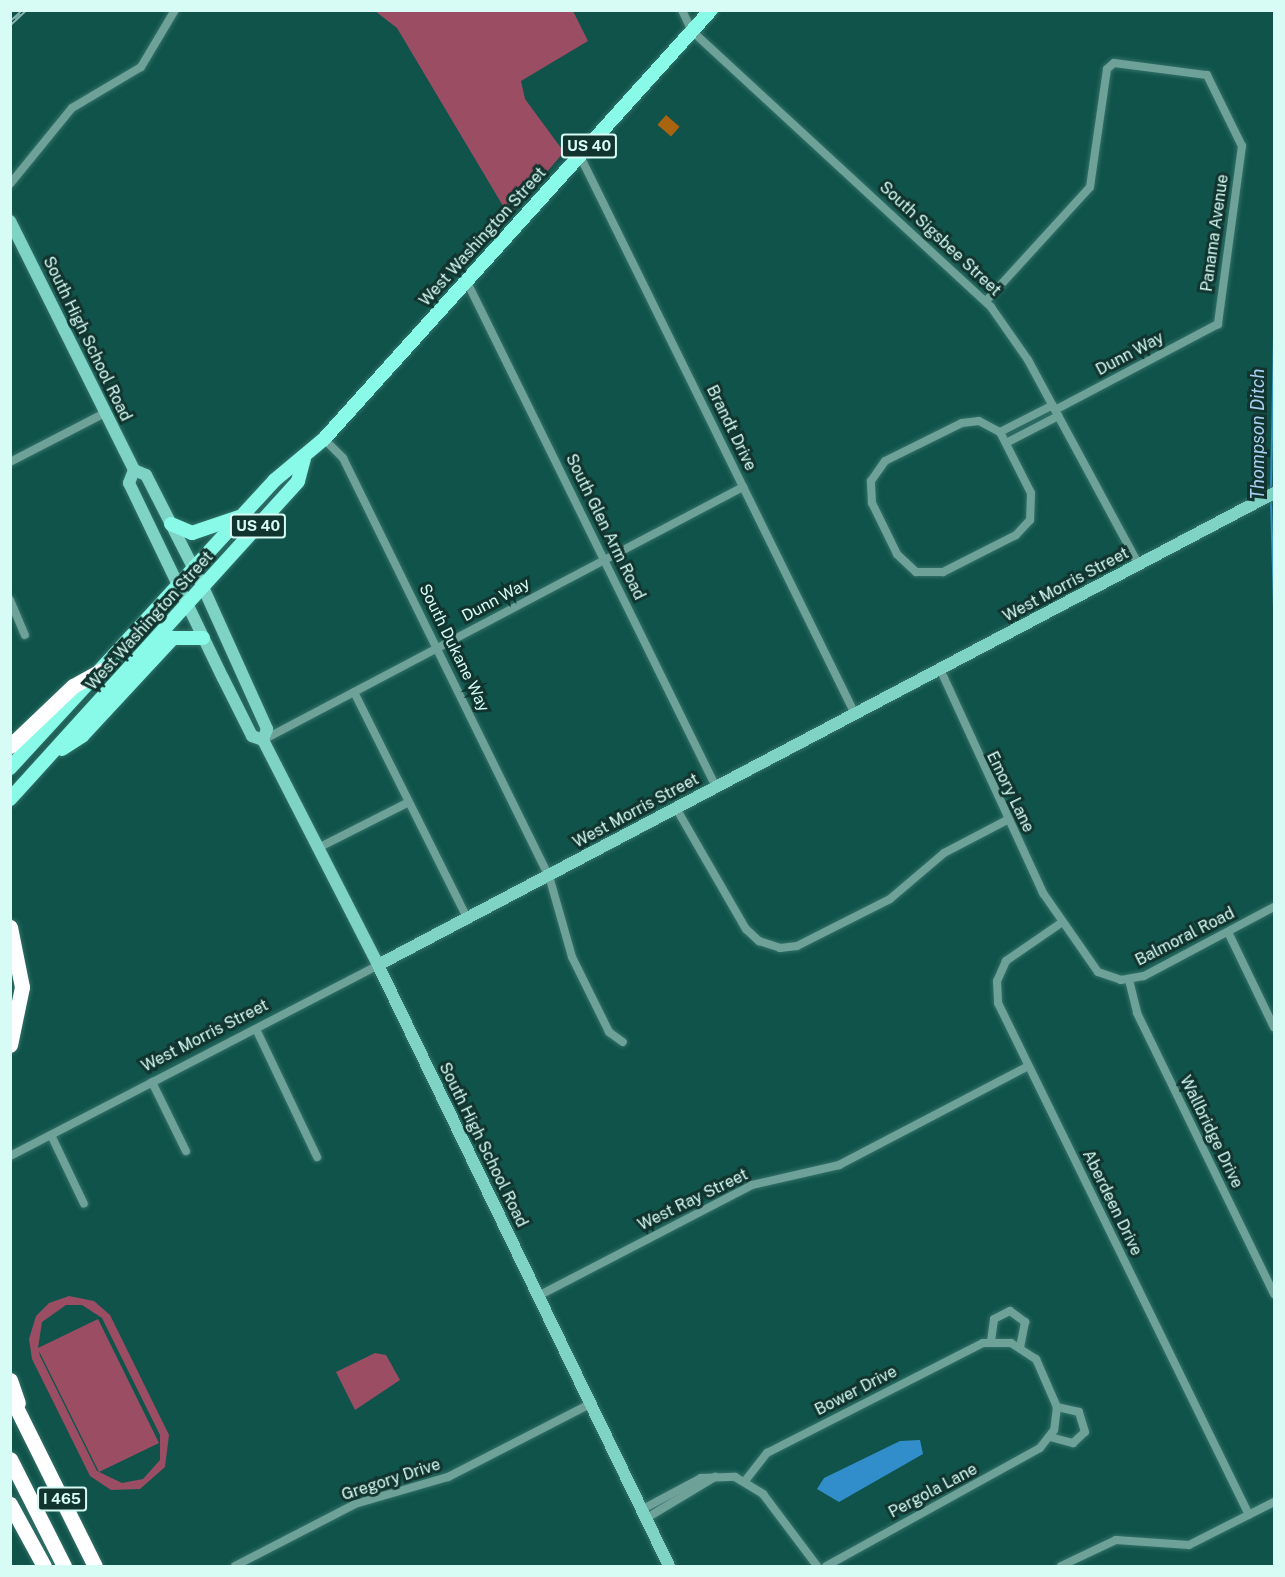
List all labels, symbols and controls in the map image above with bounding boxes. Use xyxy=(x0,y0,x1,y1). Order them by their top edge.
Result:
road number: US 40 xyxy=(560,134,618,158)
street label: West Washington Street xyxy=(415,164,551,310)
street label: Panama Avenue xyxy=(1197,173,1233,293)
street label: South Sigsbee Street xyxy=(875,178,1005,300)
street label: South High School Road xyxy=(39,254,135,424)
street label: Dunn Way xyxy=(1093,328,1167,380)
water label: Thompson Ditch xyxy=(1247,369,1269,499)
street label: Brandt Drive xyxy=(702,382,760,474)
street label: South Glen Arm Road xyxy=(561,451,649,603)
road number: US 40 xyxy=(230,514,286,538)
street label: West Morris Street xyxy=(1000,544,1132,626)
street label: West Washington Street xyxy=(82,548,218,694)
street label: Dunn Way xyxy=(459,574,533,626)
street label: South Dukane Way xyxy=(415,581,493,715)
street label: Emory Lane xyxy=(982,748,1038,836)
street label: West Morris Street xyxy=(570,770,702,852)
street label: Balmoral Road xyxy=(1132,904,1238,970)
street label: West Morris Street xyxy=(138,996,272,1076)
street label: South High School Road xyxy=(435,1060,531,1230)
street label: Wallbridge Drive xyxy=(1175,1073,1247,1191)
street label: Aberdeen Drive xyxy=(1078,1147,1146,1259)
street label: West Ray Street xyxy=(635,1165,751,1235)
street label: Bower Drive xyxy=(812,1362,900,1420)
street label: Gregory Drive xyxy=(339,1455,443,1505)
street label: Pergola Lane xyxy=(885,1460,981,1522)
road number: I 465 xyxy=(36,1487,88,1511)

